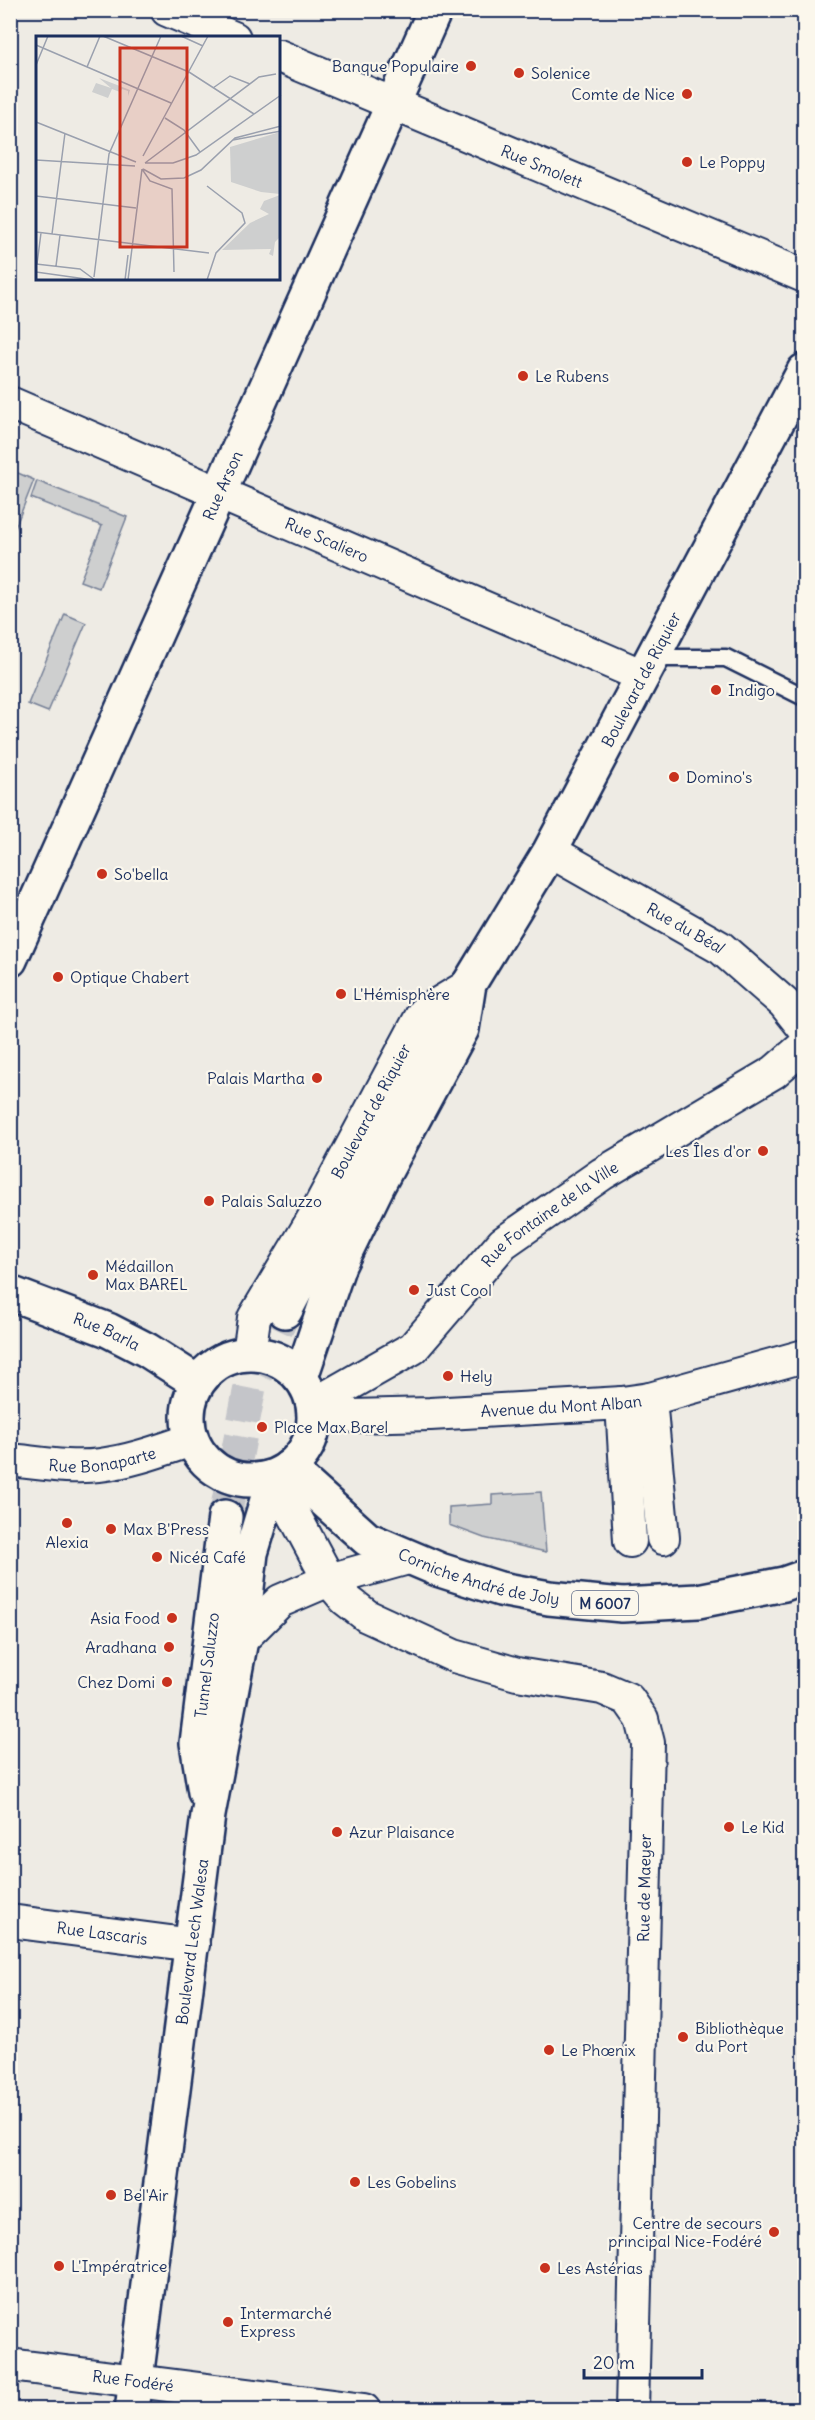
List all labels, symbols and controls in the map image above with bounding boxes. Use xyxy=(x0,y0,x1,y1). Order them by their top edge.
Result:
inset map xyxy=(36,36,280,280)
place label: Banque Populaire xyxy=(332,56,459,76)
marker: Banque Populaire xyxy=(464,59,478,73)
place label: Solenice xyxy=(531,63,590,83)
marker: Solenice xyxy=(512,66,526,80)
place label: Comte de Nice xyxy=(571,84,675,104)
marker: Comte de Nice xyxy=(680,87,694,101)
street label: Rue Smolett xyxy=(498,140,586,192)
place label: Le Poppy xyxy=(699,152,765,172)
marker: Le Poppy xyxy=(680,155,694,169)
place label: Le Rubens xyxy=(535,366,609,386)
marker: Le Rubens xyxy=(516,369,530,383)
street label: Rue Arson xyxy=(198,447,247,523)
street label: Rue Scaliero xyxy=(282,513,372,566)
street label: Boulevard de Riquier xyxy=(597,608,685,750)
place label: Indigo xyxy=(728,680,775,700)
marker: Indigo xyxy=(709,683,723,697)
place label: Domino's xyxy=(686,767,752,787)
marker: Domino's xyxy=(667,770,681,784)
place label: So'bella xyxy=(114,864,168,884)
marker: So'bella xyxy=(95,867,109,881)
street label: Rue du Béal xyxy=(643,898,729,957)
place label: Optique Chabert xyxy=(70,967,190,987)
marker: Optique Chabert xyxy=(51,970,65,984)
place label: L'Hémisphère xyxy=(353,984,450,1004)
marker: L'Hémisphère xyxy=(334,987,348,1001)
street label: Boulevard de Riquier xyxy=(327,1040,415,1182)
place label: Palais Martha xyxy=(207,1068,305,1088)
marker: Palais Martha xyxy=(310,1071,324,1085)
place label: Les Îles d'or xyxy=(665,1141,751,1161)
marker: Les Îles d'or xyxy=(756,1144,770,1158)
street label: Rue Fontaine de la Ville xyxy=(477,1157,622,1271)
place label: Palais Saluzzo xyxy=(221,1191,322,1211)
marker: Palais Saluzzo xyxy=(202,1194,216,1208)
place label: Médaillon Max BAREL xyxy=(105,1256,188,1294)
marker: Médaillon Max BAREL xyxy=(86,1268,100,1282)
place label: Just Cool xyxy=(426,1280,492,1300)
marker: Just Cool xyxy=(407,1283,421,1297)
street label: Rue Barla xyxy=(71,1308,143,1355)
place label: Hely xyxy=(460,1366,493,1386)
marker: Hely xyxy=(441,1369,455,1383)
street label: Avenue du Mont Alban xyxy=(480,1390,643,1421)
place label: Place Max Barel xyxy=(274,1417,388,1437)
marker: Place Max Barel xyxy=(255,1420,269,1434)
street label: Rue Bonaparte xyxy=(48,1442,158,1476)
marker: Alexia xyxy=(60,1516,74,1530)
place label: Max B'Press xyxy=(123,1519,209,1539)
marker: Max B'Press xyxy=(104,1522,118,1536)
place label: Alexia xyxy=(45,1532,89,1552)
street label: Corniche André de Joly xyxy=(395,1543,560,1609)
place label: Nicéa Café xyxy=(169,1547,246,1567)
marker: Nicéa Café xyxy=(150,1550,164,1564)
road number: M 6007 xyxy=(572,1591,638,1615)
place label: Asia Food xyxy=(90,1608,160,1628)
marker: Asia Food xyxy=(165,1611,179,1625)
street label: Tunnel Saluzzo xyxy=(190,1611,223,1719)
place label: Aradhana xyxy=(85,1637,157,1657)
marker: Aradhana xyxy=(162,1640,176,1654)
place label: Chez Domi xyxy=(77,1672,155,1692)
marker: Chez Domi xyxy=(160,1675,174,1689)
place label: Le Kid xyxy=(741,1817,785,1837)
marker: Le Kid xyxy=(722,1820,736,1834)
place label: Azur Plaisance xyxy=(349,1822,455,1842)
marker: Azur Plaisance xyxy=(330,1825,344,1839)
street label: Rue de Maeyer xyxy=(633,1833,655,1942)
street label: Boulevard Lech Walesa xyxy=(171,1858,212,2026)
street label: Rue Lascaris xyxy=(56,1917,149,1949)
place label: Bibliothèque du Port xyxy=(695,2018,784,2056)
marker: Bibliothèque du Port xyxy=(676,2030,690,2044)
place label: Le Phœnix xyxy=(561,2040,636,2060)
marker: Le Phœnix xyxy=(542,2043,556,2057)
place label: Les Gobelins xyxy=(367,2172,457,2192)
marker: Les Gobelins xyxy=(348,2175,362,2189)
place label: Bel'Air xyxy=(123,2185,169,2205)
marker: Bel'Air xyxy=(104,2188,118,2202)
place label: Centre de secours principal Nice-Fodéré xyxy=(608,2213,762,2251)
marker: Centre de secours principal Nice-Fodéré xyxy=(767,2225,781,2239)
place label: L'Impératrice xyxy=(71,2256,168,2276)
place label: Les Astérias xyxy=(557,2258,643,2278)
marker: L'Impératrice xyxy=(52,2259,66,2273)
marker: Les Astérias xyxy=(538,2261,552,2275)
place label: Intermarché Express xyxy=(240,2303,332,2341)
marker: Intermarché Express xyxy=(221,2315,235,2329)
scale bar xyxy=(584,2342,702,2380)
text: 20 m xyxy=(593,2351,635,2374)
street label: Rue Fodéré xyxy=(91,2366,175,2396)

